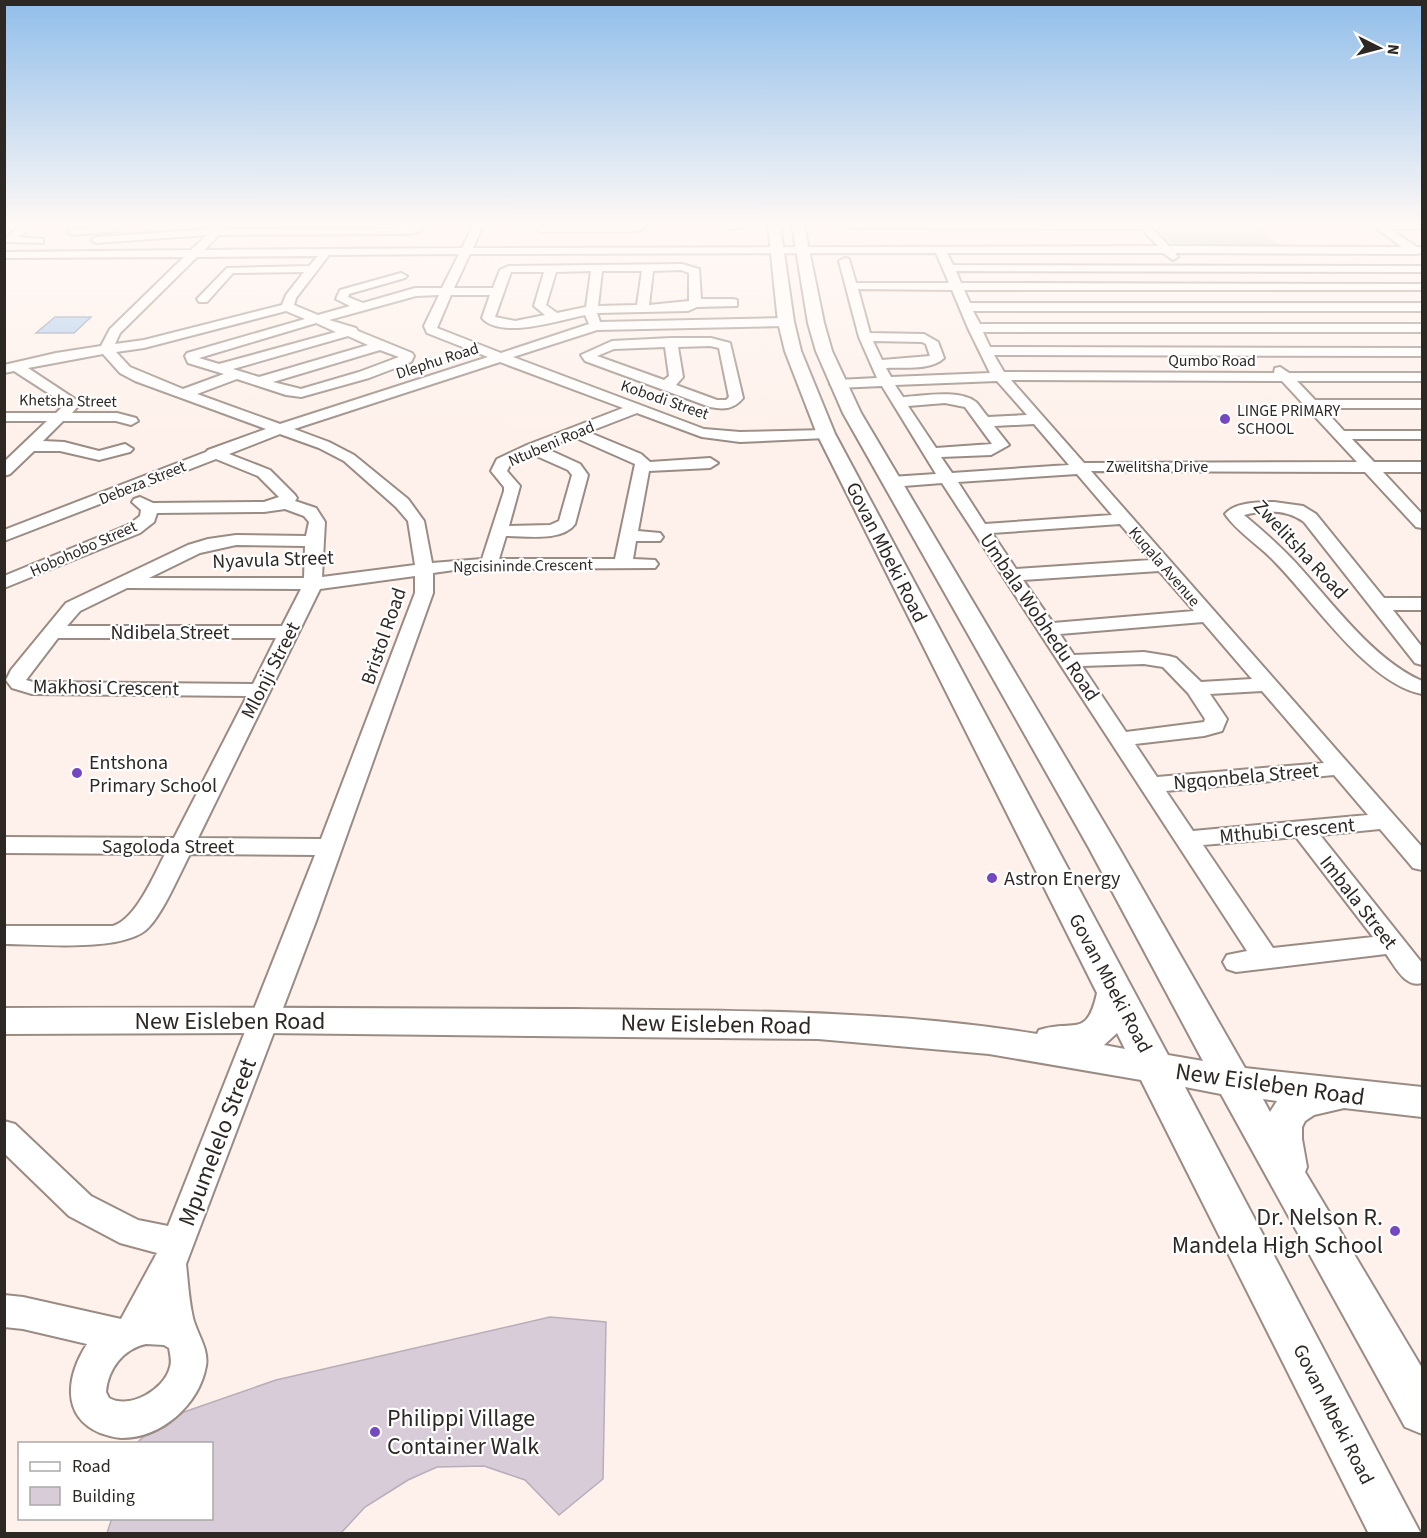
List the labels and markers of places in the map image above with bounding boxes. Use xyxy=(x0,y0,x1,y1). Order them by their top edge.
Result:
place label: LINGE PRIMARY SCHOOL xyxy=(1237,400,1341,440)
marker: LINGE PRIMARY SCHOOL xyxy=(1218,412,1232,426)
place label: Entshona Primary School xyxy=(89,749,217,800)
marker: Entshona Primary School xyxy=(70,766,84,780)
place label: Astron Energy xyxy=(1004,865,1121,893)
marker: Astron Energy xyxy=(985,871,999,885)
place label: Dr. Nelson R. Mandela High School xyxy=(1172,1200,1383,1263)
marker: Dr. Nelson R. Mandela High School xyxy=(1388,1224,1402,1238)
place label: Philippi Village Container Walk xyxy=(387,1401,539,1464)
marker: Philippi Village Container Walk xyxy=(368,1425,382,1439)

